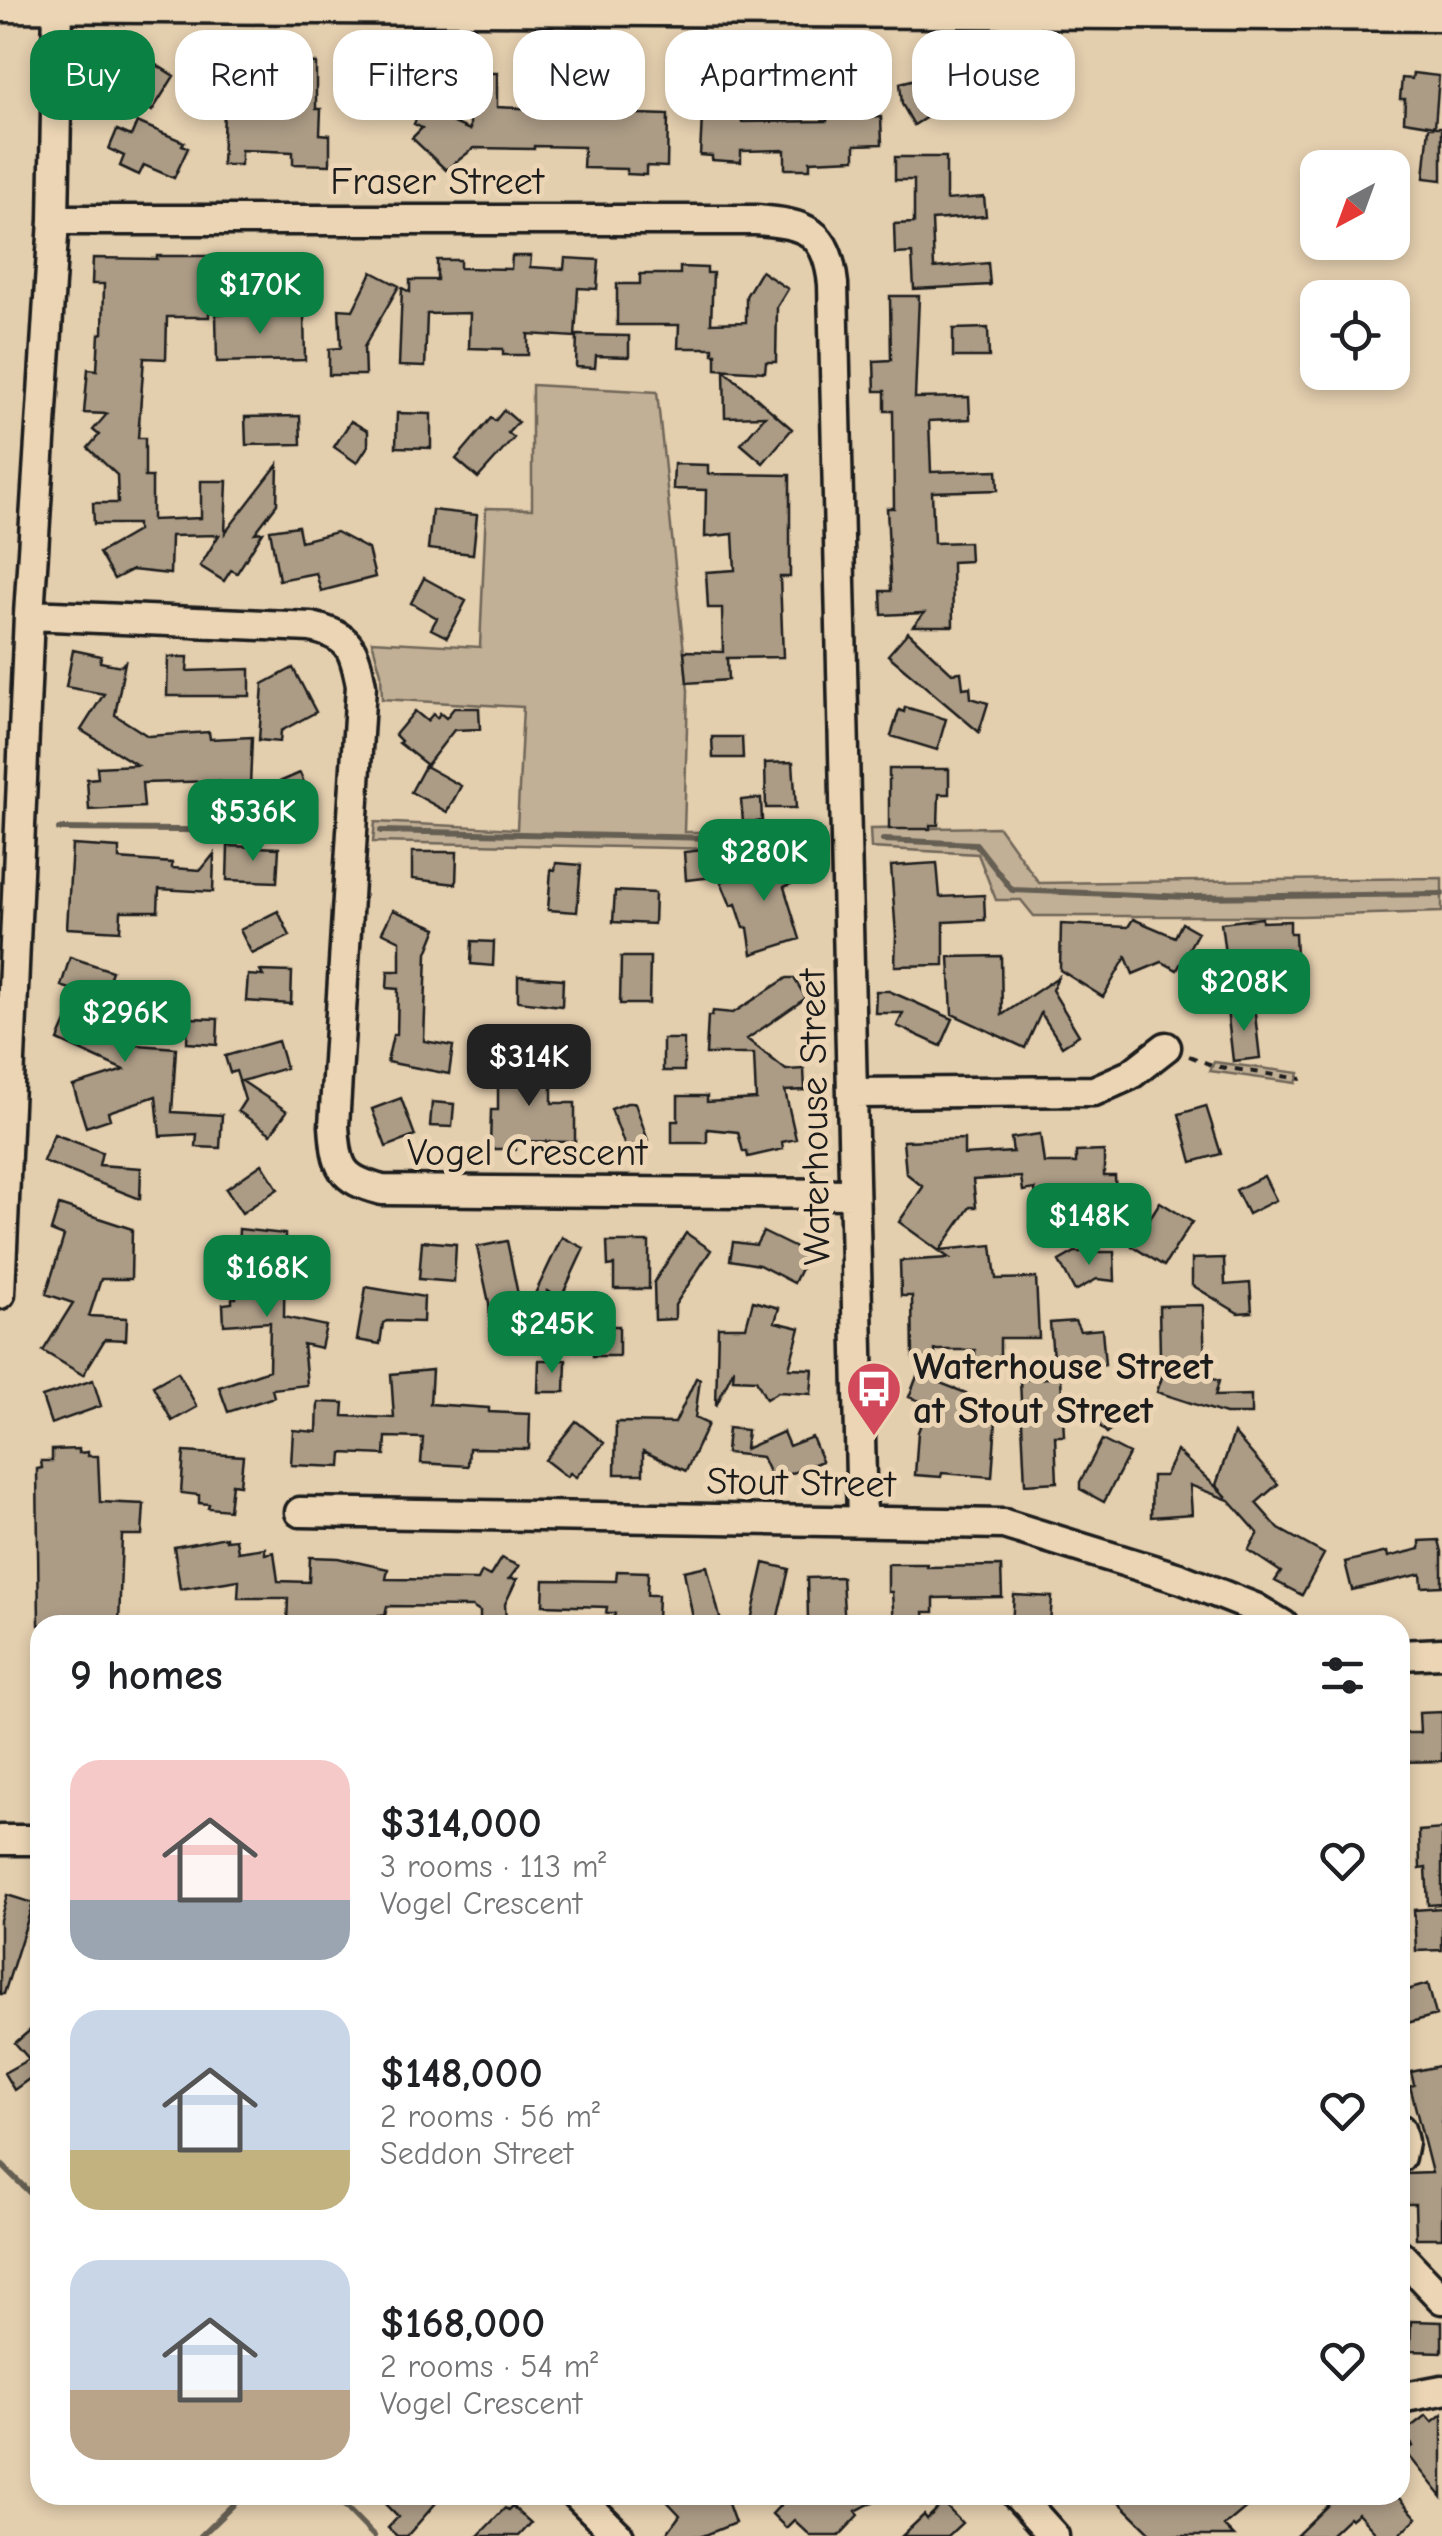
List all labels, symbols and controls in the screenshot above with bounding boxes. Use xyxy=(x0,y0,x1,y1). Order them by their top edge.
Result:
chip: Buy xyxy=(30,30,155,120)
chip: Rent xyxy=(175,30,313,120)
chip: Filters xyxy=(333,30,493,120)
chip: New xyxy=(513,30,645,120)
chip: Apartment xyxy=(665,30,892,120)
chip: House xyxy=(912,30,1075,120)
north arrow xyxy=(1300,150,1410,260)
map controls xyxy=(1300,150,1410,390)
street label: Fraser Street xyxy=(330,160,545,204)
pin: $170K xyxy=(190,252,330,337)
text: $170K xyxy=(219,266,301,303)
button: locate xyxy=(1300,280,1410,390)
pin: $536K xyxy=(183,779,323,864)
text: $536K xyxy=(210,793,296,830)
pin: $280K xyxy=(694,819,834,904)
text: $280K xyxy=(720,833,808,870)
pin: $208K xyxy=(1174,949,1314,1034)
text: $208K xyxy=(1200,963,1288,1000)
street label: Waterhouse Street xyxy=(790,967,840,1266)
pin: $296K xyxy=(55,980,195,1065)
text: $296K xyxy=(82,994,168,1031)
pin: $314K xyxy=(459,1024,599,1109)
text: $314K xyxy=(489,1038,569,1075)
street label: Vogel Crescent xyxy=(407,1131,648,1175)
pin: $148K xyxy=(1019,1183,1159,1268)
text: $148K xyxy=(1049,1197,1129,1234)
pin: $168K xyxy=(197,1235,337,1320)
text: $168K xyxy=(226,1249,308,1286)
pin: $245K xyxy=(482,1291,622,1376)
text: $245K xyxy=(510,1305,594,1342)
place label: Waterhouse Street at Stout Street xyxy=(913,1345,1214,1433)
bus stop icon: Waterhouse Street at Stout Street xyxy=(844,1359,904,1438)
street label: Stout Street xyxy=(706,1459,897,1507)
icon: filters xyxy=(1315,1648,1370,1703)
text: 9 homes xyxy=(70,1651,223,1700)
text: $314,000 xyxy=(380,1799,542,1848)
icon: home xyxy=(150,1800,270,1920)
icon: heart xyxy=(1315,1833,1370,1888)
text: 3 rooms · 113 m² xyxy=(380,1848,606,1885)
text: Vogel Crescent xyxy=(380,1885,582,1922)
text: $148,000 xyxy=(380,2049,543,2098)
icon: home xyxy=(150,2050,270,2170)
icon: heart xyxy=(1315,2083,1370,2138)
text: 2 rooms · 56 m² xyxy=(380,2098,600,2135)
text: Seddon Street xyxy=(380,2135,573,2172)
text: $168,000 xyxy=(380,2299,545,2348)
icon: home xyxy=(150,2300,270,2420)
icon: heart xyxy=(1315,2333,1370,2388)
text: 2 rooms · 54 m² xyxy=(380,2348,598,2385)
text: Vogel Crescent xyxy=(380,2385,582,2422)

